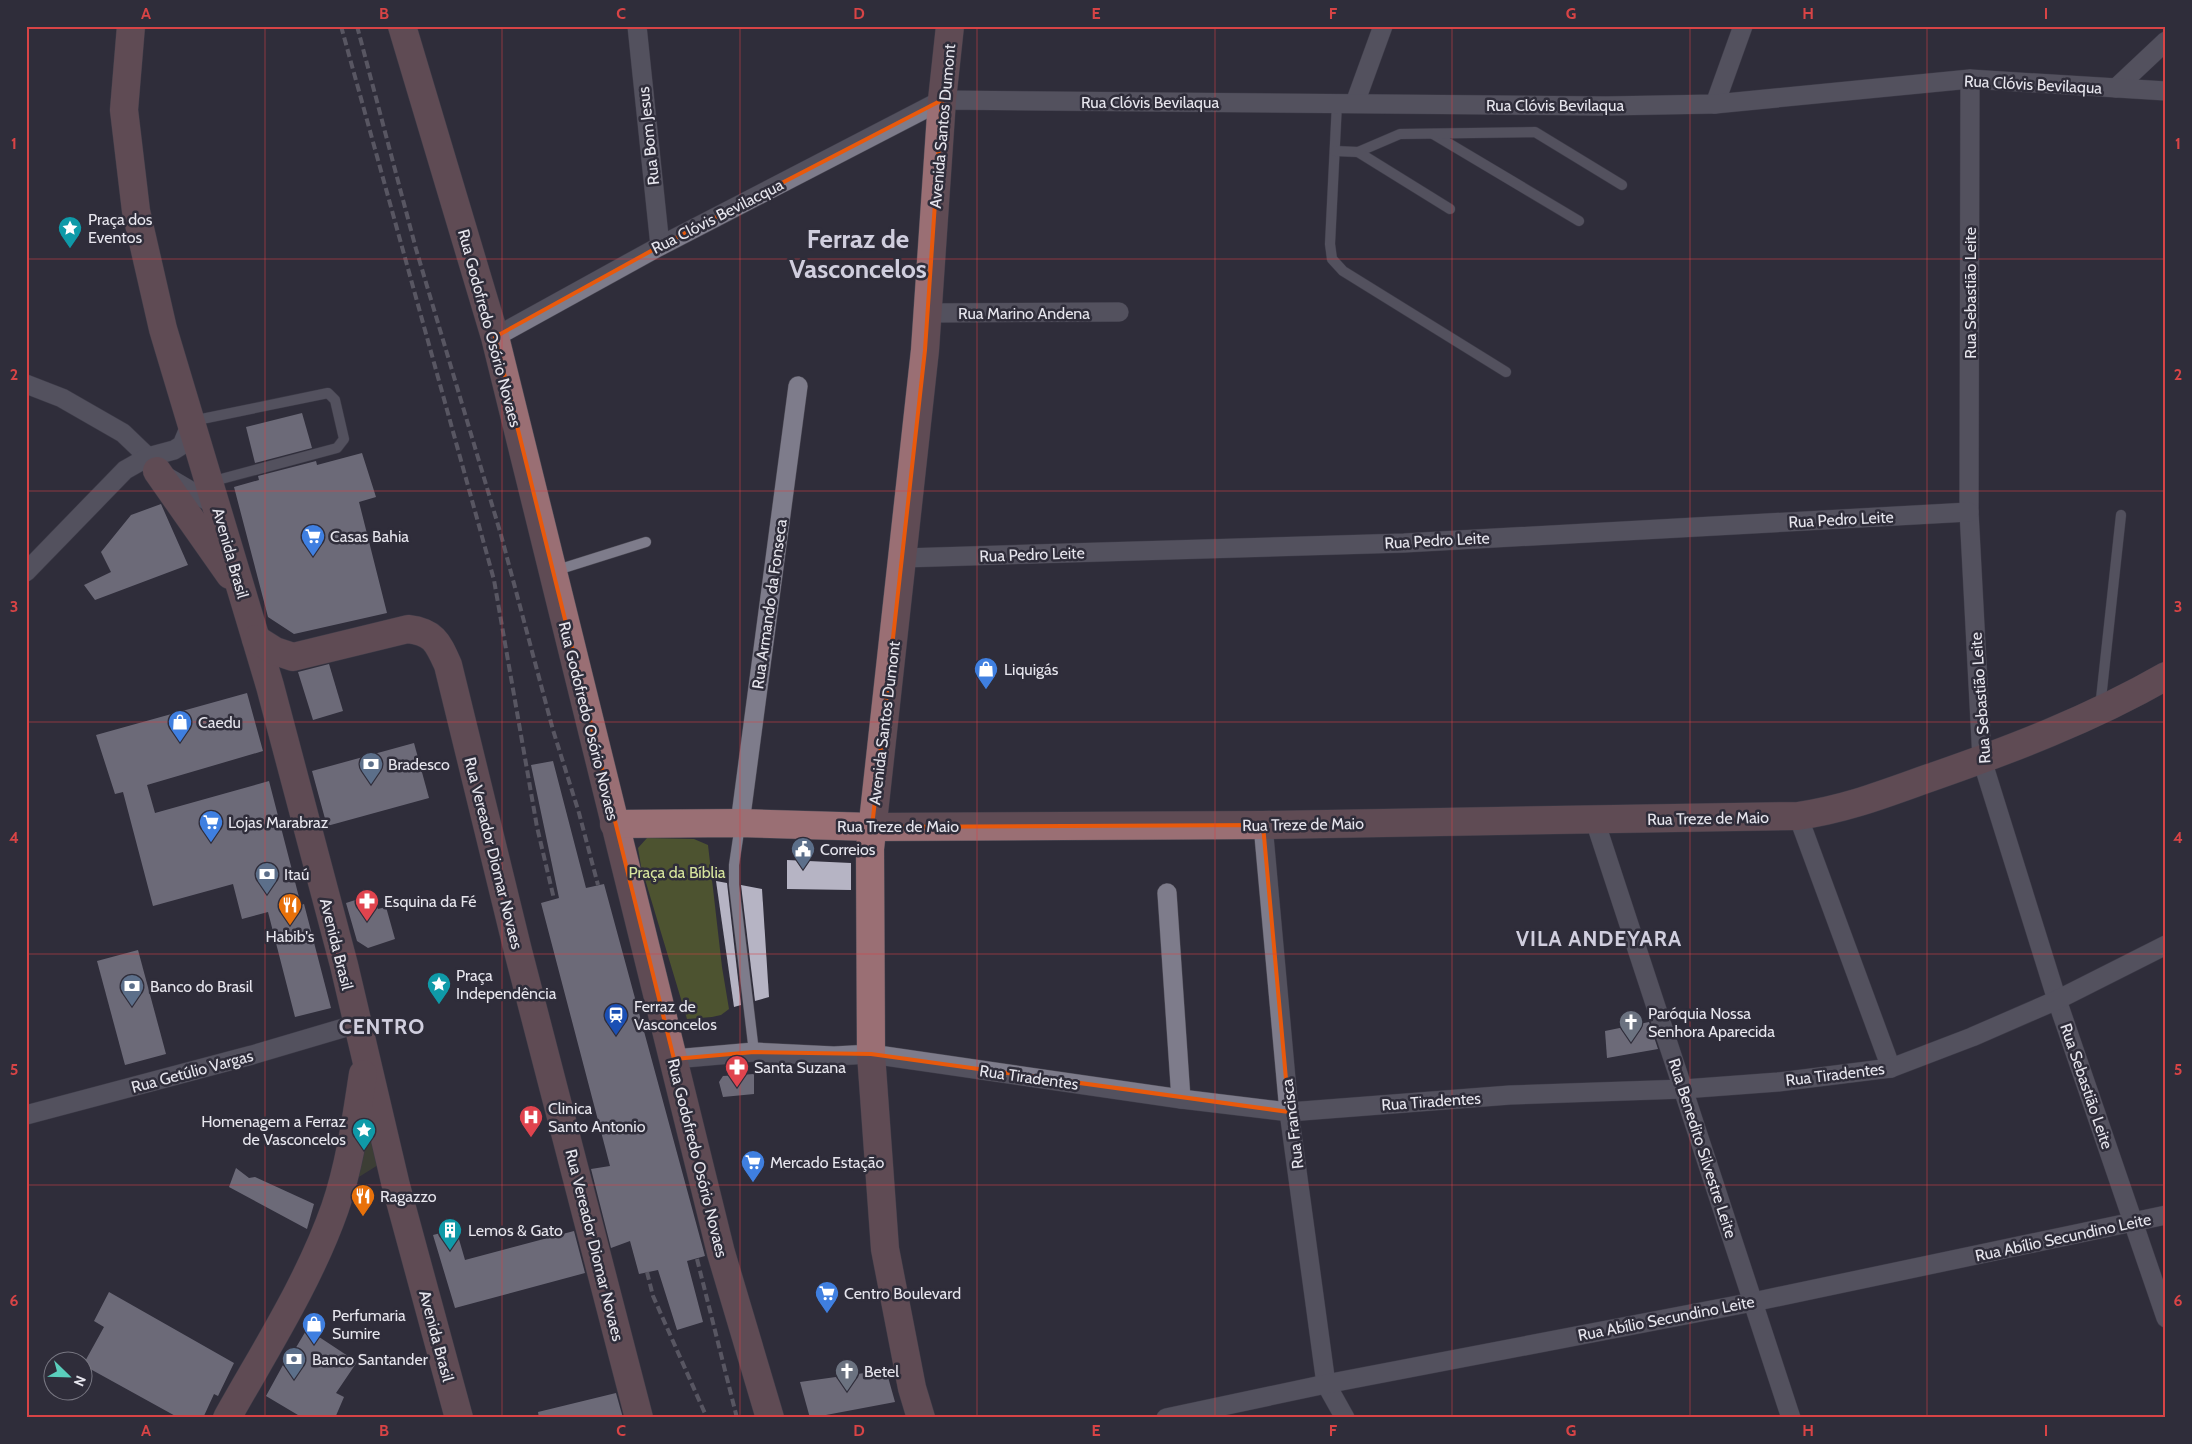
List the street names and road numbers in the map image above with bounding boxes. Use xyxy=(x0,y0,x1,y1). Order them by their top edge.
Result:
street label: Avenida Santos Dumont xyxy=(926,42,959,209)
street label: Rua Clóvis Bevilaqua xyxy=(1963,71,2103,98)
street label: Rua Bom Jesus xyxy=(634,85,663,186)
street label: Rua Clóvis Bevilaqua xyxy=(1081,93,1219,112)
street label: Rua Clóvis Bevilaqua xyxy=(1486,96,1624,115)
street label: Rua Clóvis Bevilacqua xyxy=(648,175,787,258)
street label: Rua Godofredo Osório Novaes xyxy=(454,227,525,430)
street label: Rua Sebastião Leite xyxy=(1961,227,1980,359)
street label: Rua Marino Andena xyxy=(958,304,1090,323)
street label: Avenida Brasil xyxy=(208,506,253,601)
street label: Rua Pedro Leite xyxy=(1788,507,1894,532)
street label: Rua Armando da Fonseca xyxy=(748,518,791,690)
street label: Rua Pedro Leite xyxy=(1384,528,1490,553)
street label: Rua Pedro Leite xyxy=(979,543,1085,566)
street label: Rua Godofredo Osório Novaes xyxy=(555,620,623,823)
street label: Rua Sebastião Leite xyxy=(1966,632,1995,764)
street label: Avenida Santos Dumont xyxy=(865,639,904,806)
street label: Rua Vereador Diomar Novaes xyxy=(460,755,527,951)
street label: Rua Treze de Maio xyxy=(1647,808,1769,829)
street label: Rua Treze de Maio xyxy=(1242,814,1364,835)
street label: Rua Treze de Maio xyxy=(837,817,959,836)
street label: Avenida Brasil xyxy=(316,896,357,992)
street label: Rua Sebastião Leite xyxy=(2056,1021,2117,1152)
street label: Rua Getúlio Vargas xyxy=(129,1046,255,1097)
street label: Rua Benedito Silvestre Leite xyxy=(1664,1056,1741,1240)
street label: Rua Godofredo Osório Novaes xyxy=(664,1057,732,1260)
street label: Rua Tiradentes xyxy=(1784,1059,1886,1090)
street label: Rua Tiradentes xyxy=(978,1061,1080,1094)
street label: Rua Francisca xyxy=(1278,1078,1307,1170)
street label: Rua Tiradentes xyxy=(1381,1089,1482,1114)
street label: Rua Vereador Diomar Novaes xyxy=(561,1147,628,1343)
street label: Rua Abílio Secundino Leite xyxy=(1973,1210,2153,1265)
street label: Avenida Brasil xyxy=(415,1288,458,1384)
street label: Rua Abílio Secundino Leite xyxy=(1576,1292,1756,1345)

